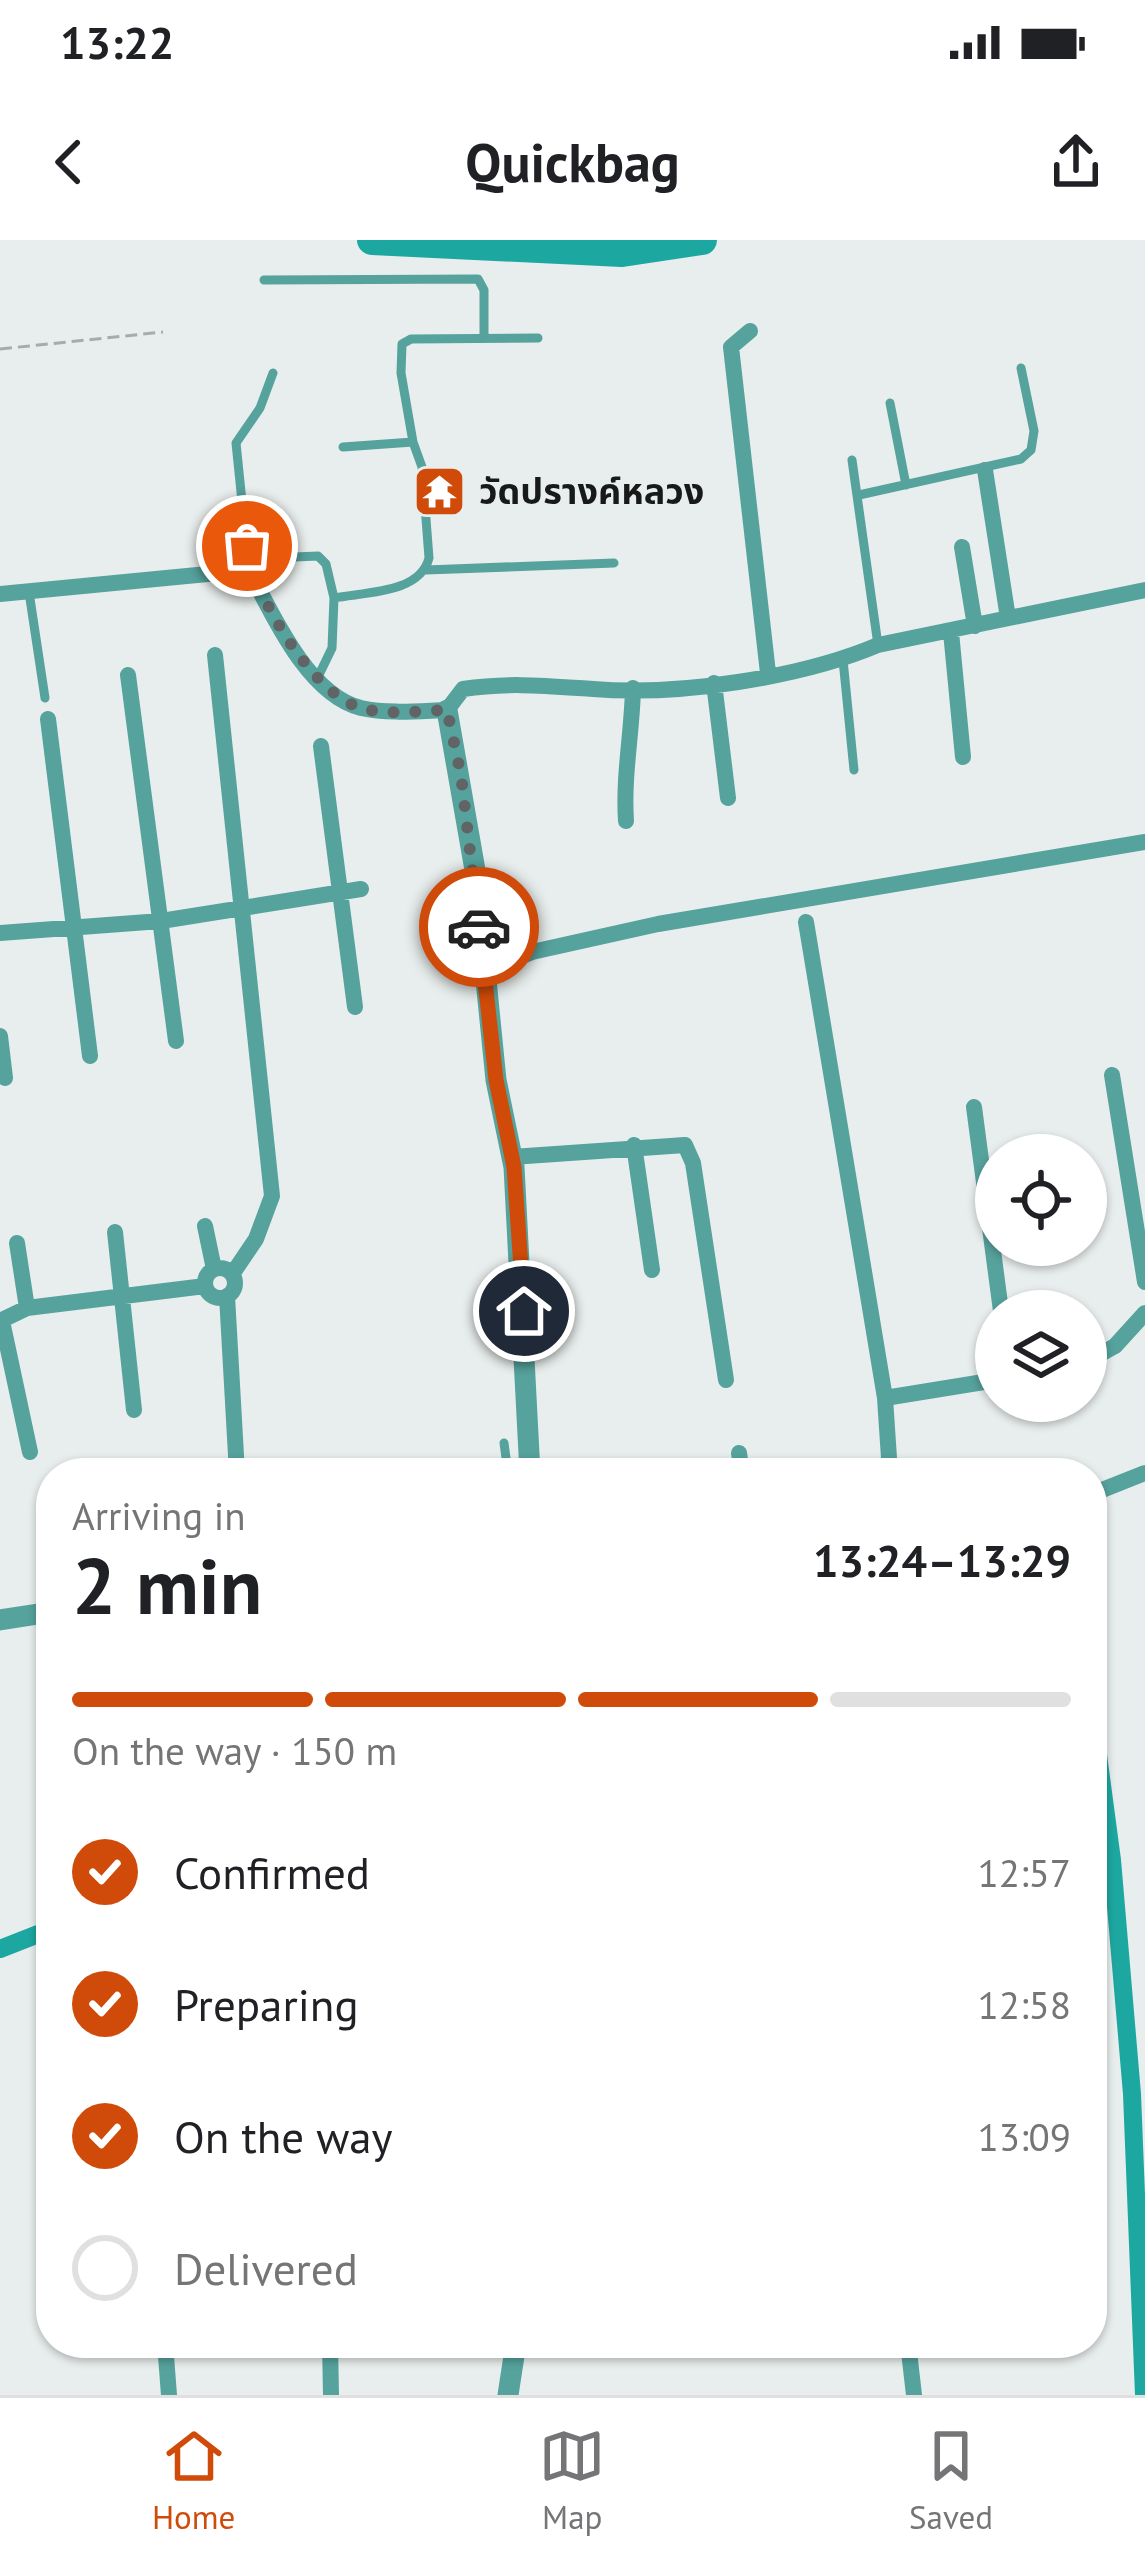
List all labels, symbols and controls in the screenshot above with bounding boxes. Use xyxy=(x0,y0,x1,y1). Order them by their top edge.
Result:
text: 13:22 xyxy=(60,13,174,71)
text: Quickbag xyxy=(465,127,680,197)
icon: back xyxy=(36,129,102,195)
icon: share xyxy=(1043,129,1109,195)
temple icon: วัดปรางค์หลวง xyxy=(412,463,468,519)
place label: วัดปรางค์หลวง xyxy=(479,467,704,514)
pin xyxy=(196,495,298,597)
icon: bag xyxy=(214,513,280,579)
courier xyxy=(419,867,539,987)
icon: car xyxy=(446,894,512,960)
map controls xyxy=(975,1134,1107,1422)
button: locate xyxy=(975,1134,1107,1266)
pin xyxy=(473,1260,575,1362)
icon: home xyxy=(491,1278,557,1344)
button: layers xyxy=(975,1290,1107,1422)
text: Arriving in xyxy=(72,1490,246,1541)
text: 13:24–13:29 xyxy=(813,1531,1071,1589)
text: 2 min xyxy=(72,1535,262,1636)
text: On the way · 150 m xyxy=(72,1725,397,1776)
icon: check xyxy=(72,1839,138,1905)
text: Confirmed xyxy=(174,1843,370,1901)
text: 12:57 xyxy=(977,1847,1071,1898)
icon: check xyxy=(72,1971,138,2037)
text: Preparing xyxy=(174,1975,359,2033)
text: 12:58 xyxy=(977,1979,1071,2030)
icon: check xyxy=(72,2103,138,2169)
text: On the way xyxy=(174,2107,393,2165)
text: 13:09 xyxy=(977,2111,1071,2162)
text: Delivered xyxy=(174,2239,358,2297)
tab: Home xyxy=(152,2423,235,2538)
tab: Map xyxy=(539,2423,605,2538)
tab: Saved xyxy=(909,2423,993,2538)

